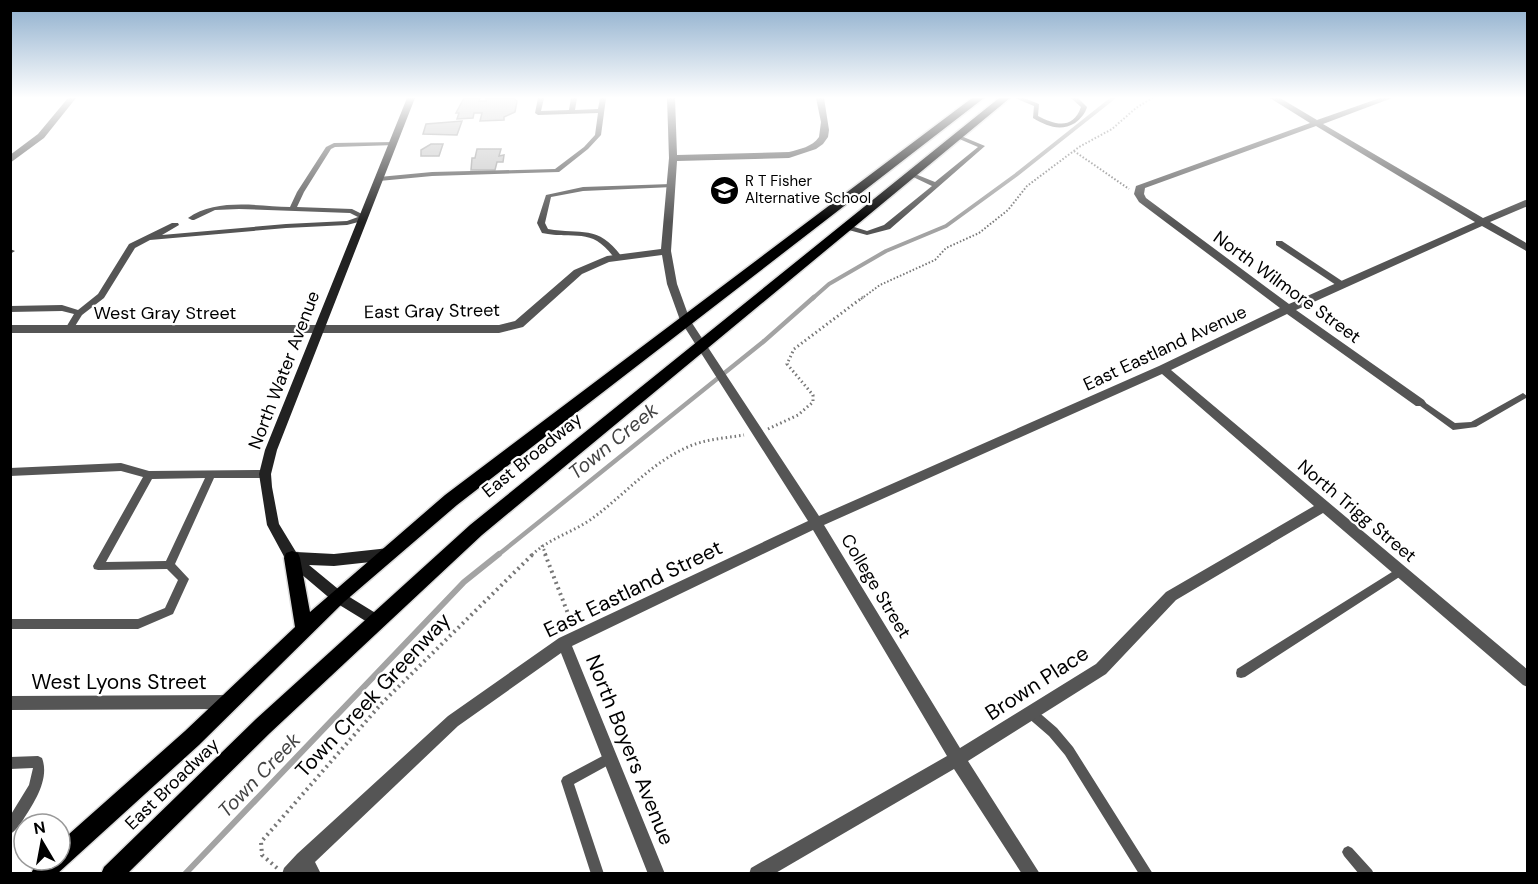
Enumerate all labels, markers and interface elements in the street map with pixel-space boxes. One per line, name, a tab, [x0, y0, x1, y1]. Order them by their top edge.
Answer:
place label: R T Fisher Alternative School	[745, 171, 871, 208]
school or university icon: R T Fisher Alternative School	[708, 174, 740, 206]
street label: North Wilmore Street	[1208, 225, 1366, 349]
street label: North Water Avenue	[243, 287, 325, 453]
street label: East Gray Street	[364, 298, 500, 324]
street label: East Eastland Avenue	[1080, 300, 1250, 396]
street label: West Gray Street	[94, 301, 236, 325]
water label: Town Creek	[563, 396, 664, 485]
street label: East Broadway	[477, 407, 587, 503]
street label: North Trigg Street	[1293, 454, 1421, 568]
street label: College Street	[835, 529, 917, 643]
street label: East Eastland Street	[539, 534, 727, 644]
street label: Town Creek Greenway	[289, 606, 457, 783]
street label: Brown Place	[980, 639, 1094, 727]
street label: North Boyers Avenue	[579, 651, 681, 849]
street label: West Lyons Street	[31, 668, 207, 696]
water label: Town Creek	[212, 727, 306, 823]
street label: East Broadway	[120, 733, 224, 835]
north arrow	[12, 812, 72, 872]
text: N	[32, 816, 47, 839]

